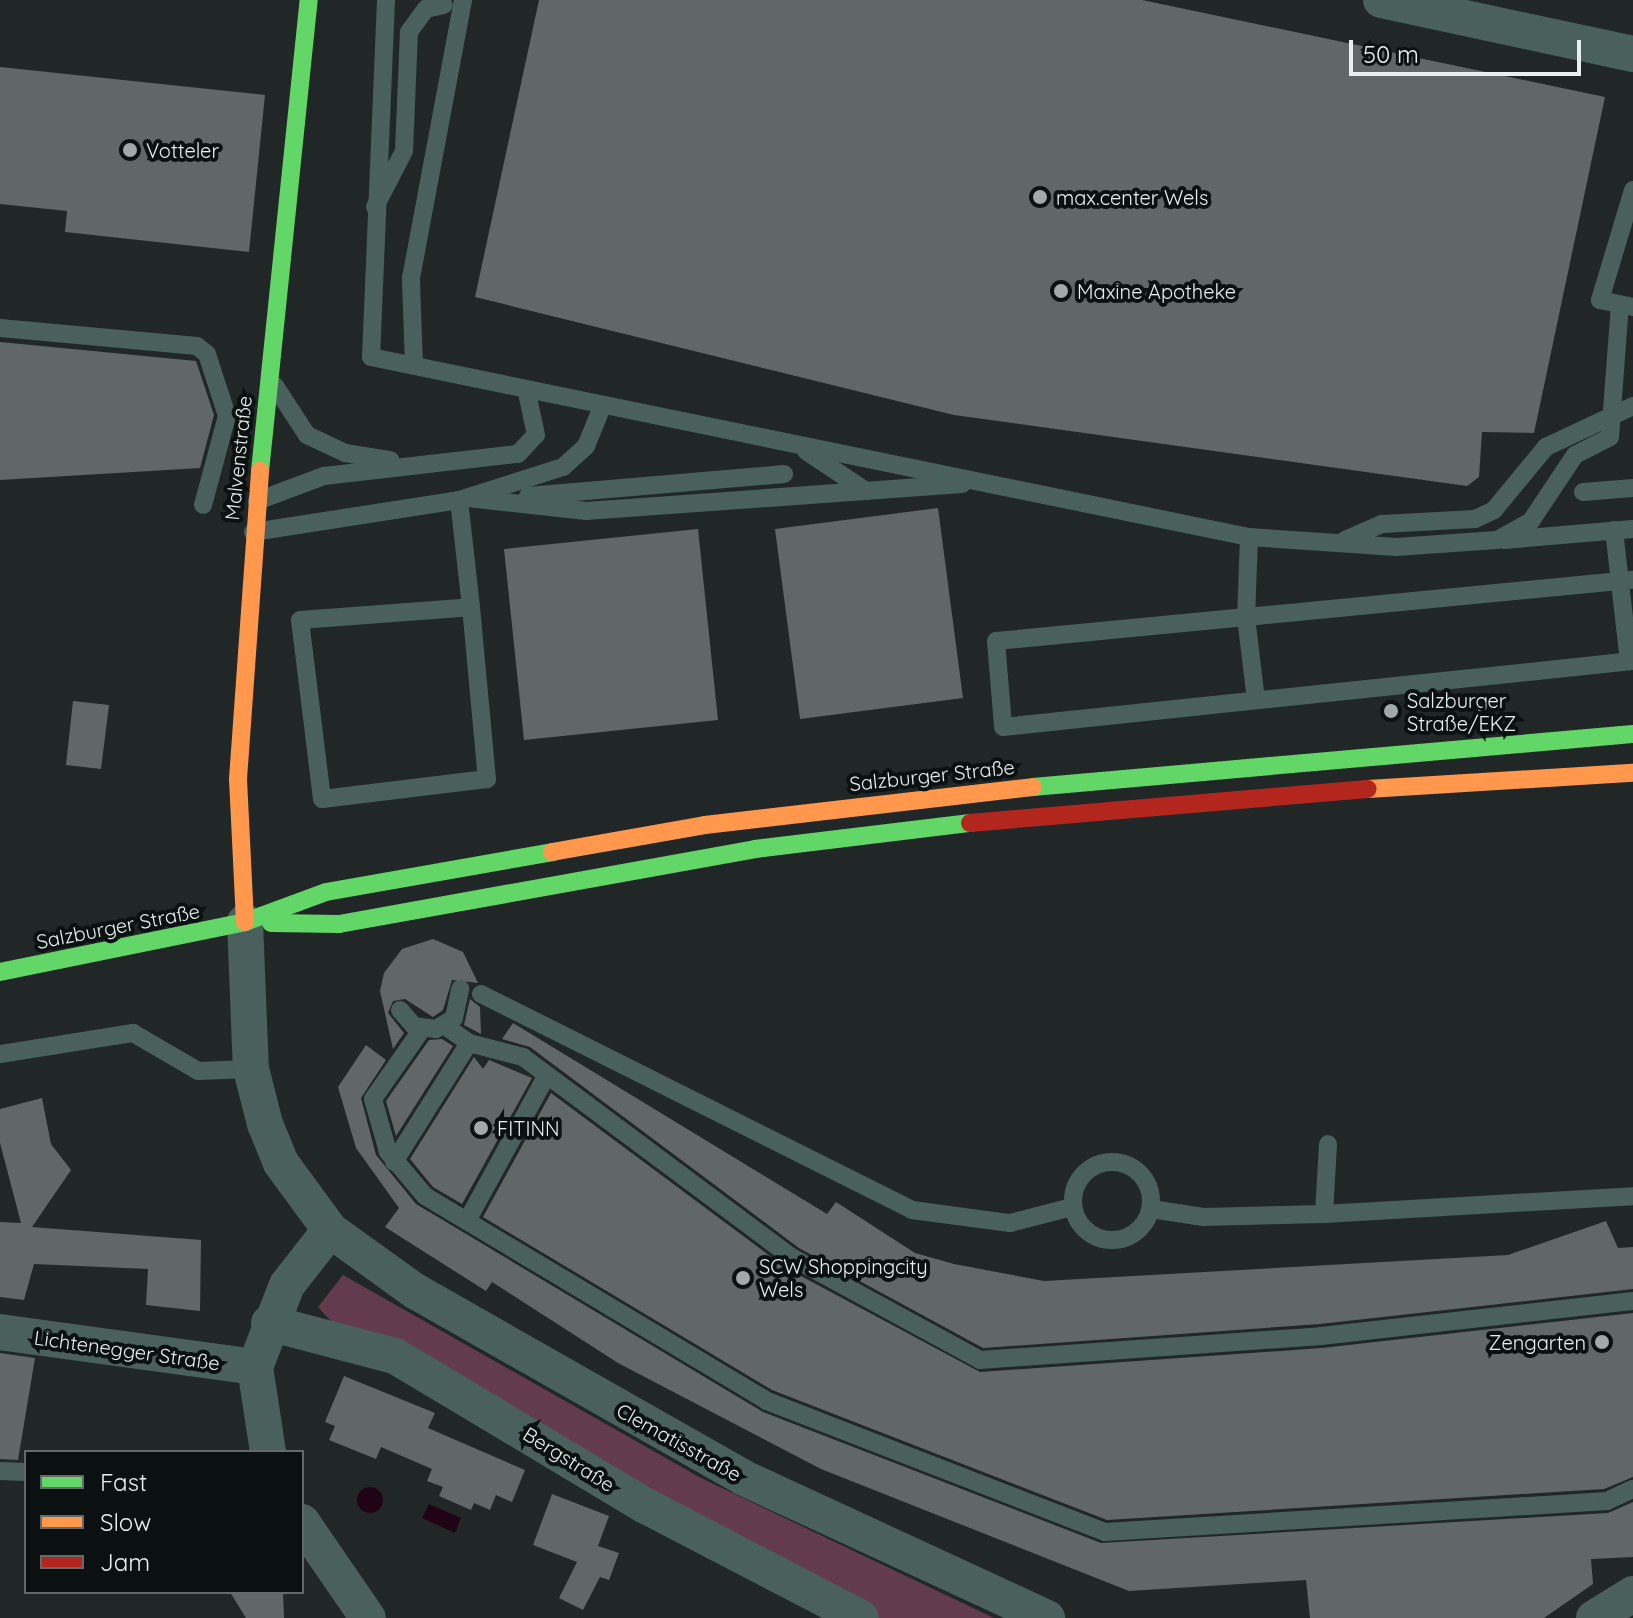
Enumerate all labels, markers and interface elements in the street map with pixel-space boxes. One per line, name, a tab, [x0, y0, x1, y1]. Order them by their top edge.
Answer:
scale bar	[1353, 24, 1585, 74]
text: 50 m	[1363, 39, 1419, 69]
place label: Votteler	[146, 138, 219, 162]
marker: Votteler	[121, 141, 139, 159]
place label: max.center Wels	[1056, 185, 1208, 209]
marker: max.center Wels	[1031, 188, 1049, 206]
place label: Maxine Apotheke	[1077, 279, 1236, 303]
marker: Maxine Apotheke	[1052, 282, 1070, 300]
street label: Malvenstraße	[220, 394, 256, 522]
place label: Salzburger Straße/EKZ	[1407, 688, 1516, 735]
marker: Salzburger Straße/EKZ	[1382, 702, 1400, 720]
street label: Salzburger Straße	[848, 754, 1016, 796]
street label: Salzburger Straße	[34, 898, 202, 954]
place label: FITINN	[497, 1116, 560, 1140]
marker: FITINN	[472, 1119, 490, 1137]
place label: SCW Shoppingcity Wels	[759, 1254, 928, 1301]
marker: SCW Shoppingcity Wels	[734, 1269, 752, 1287]
street label: Lichtenegger Straße	[33, 1325, 221, 1375]
place label: Zengarten	[1489, 1330, 1586, 1354]
marker: Zengarten	[1593, 1333, 1611, 1351]
street label: Clematisstraße	[613, 1398, 745, 1486]
street label: Bergstraße	[519, 1421, 619, 1497]
legend	[24, 1450, 304, 1594]
text: Fast	[100, 1467, 147, 1497]
text: Slow	[100, 1507, 151, 1537]
text: Jam	[100, 1547, 150, 1577]

